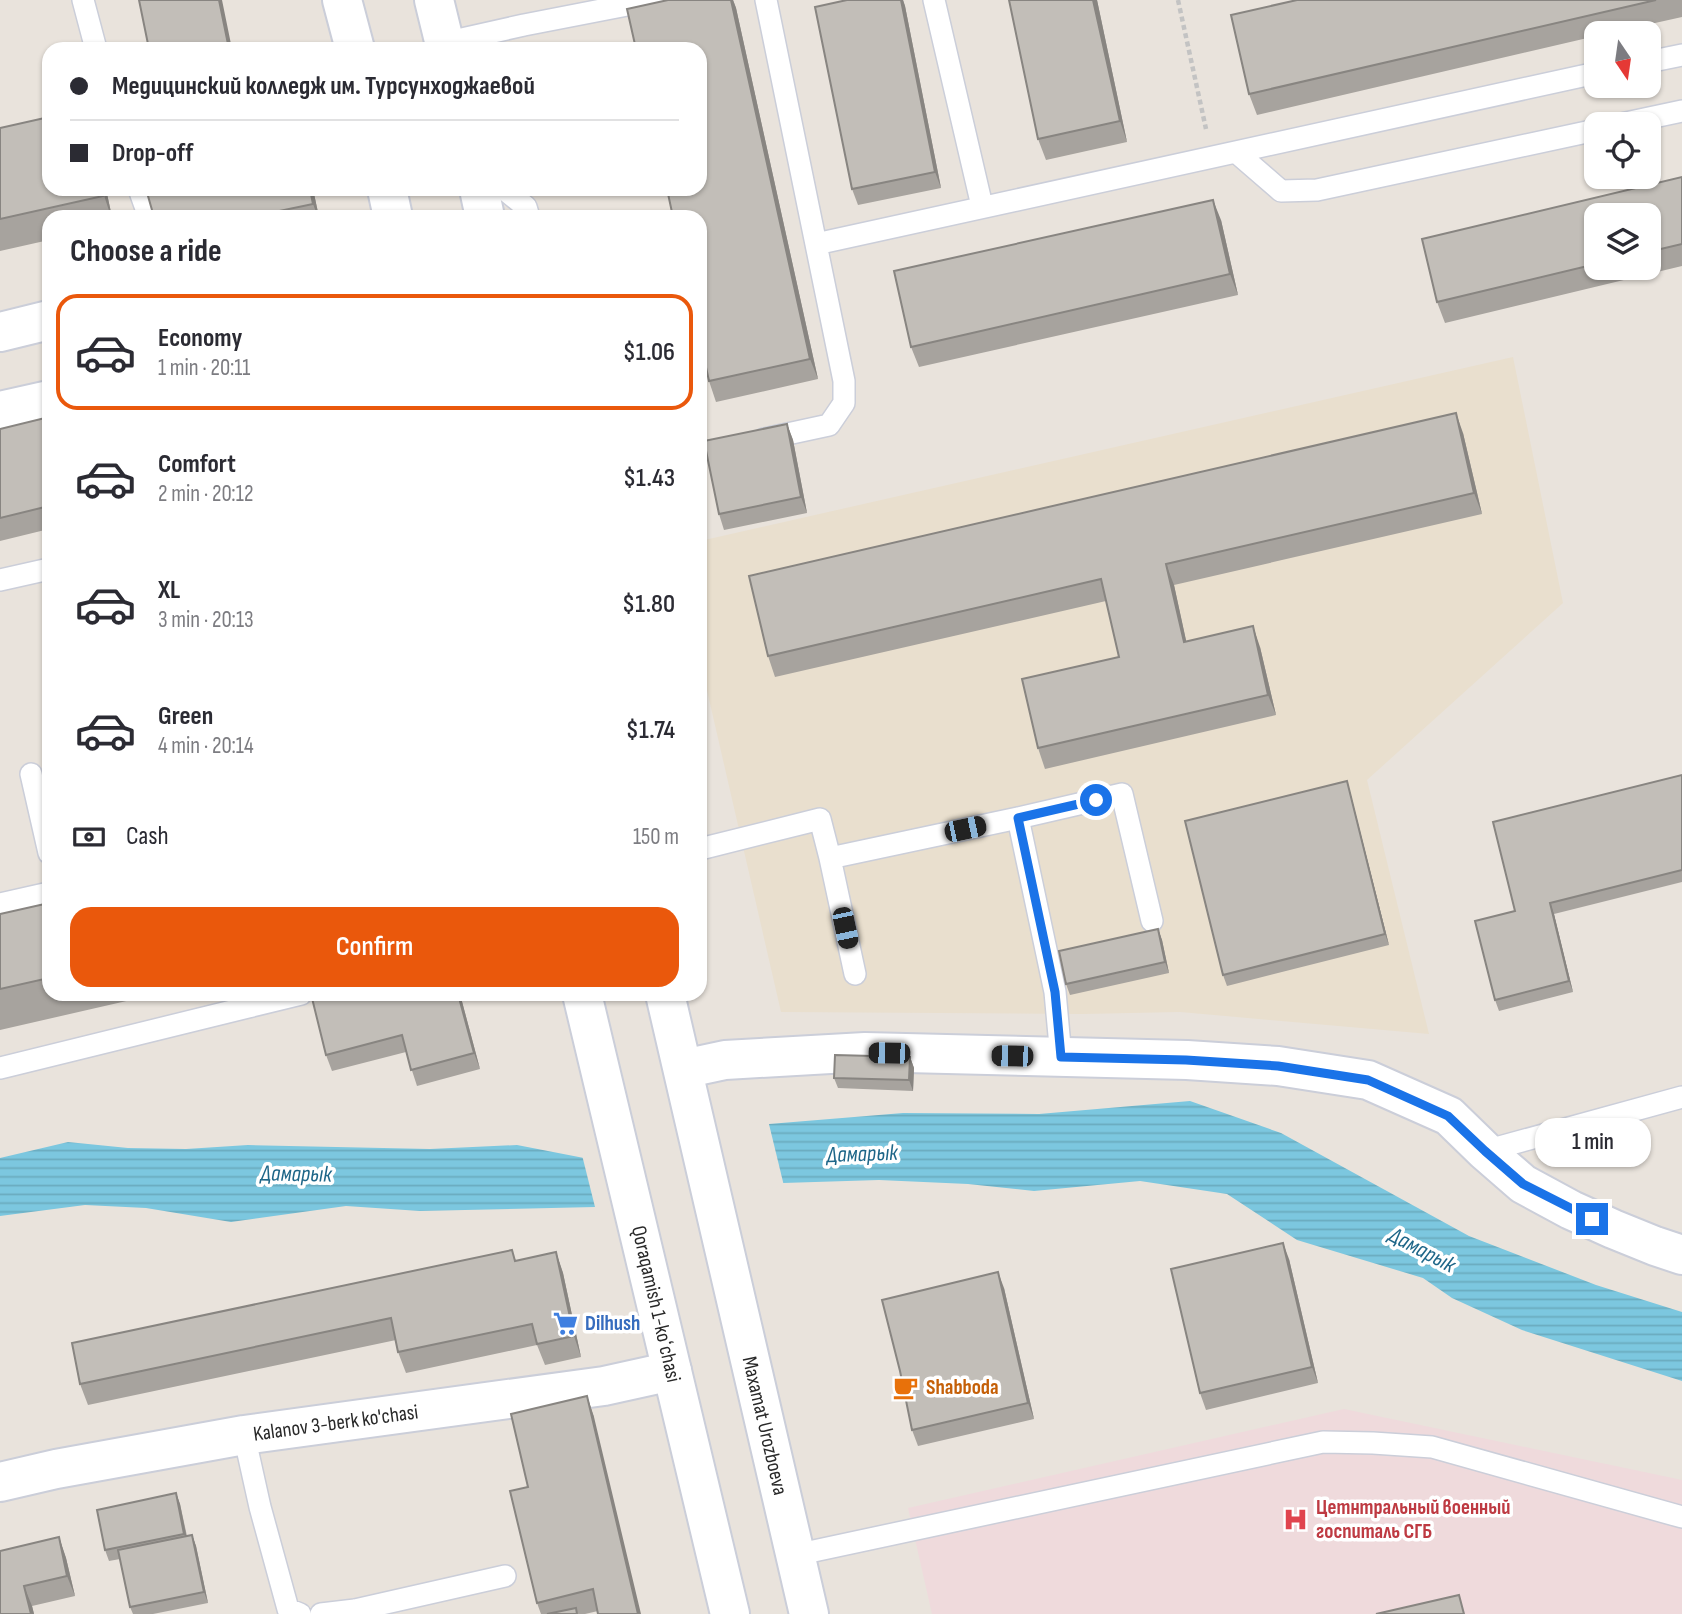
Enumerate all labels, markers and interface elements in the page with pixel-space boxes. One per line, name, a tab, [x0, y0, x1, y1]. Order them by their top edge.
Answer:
north arrow	[1584, 21, 1661, 98]
map controls	[1584, 21, 1661, 280]
text: Медицинский колледж им. Турсунходжаевой	[112, 71, 535, 102]
button: locate	[1584, 112, 1661, 189]
text: Drop-off	[112, 138, 193, 169]
button: layers	[1584, 203, 1661, 280]
text: Choose a ride	[70, 232, 222, 271]
icon: car	[74, 321, 137, 384]
text: Economy	[158, 323, 242, 354]
text: $1.06	[623, 337, 675, 368]
text: 1 min · 20:11	[158, 354, 250, 382]
icon: car	[74, 447, 137, 510]
text: Comfort	[158, 449, 236, 480]
text: $1.43	[623, 463, 675, 494]
text: 2 min · 20:12	[158, 480, 254, 508]
icon: car	[74, 573, 137, 636]
text: XL	[158, 575, 180, 606]
text: $1.80	[622, 589, 675, 620]
text: 3 min · 20:13	[158, 606, 254, 634]
icon: car	[74, 699, 137, 762]
text: Green	[158, 701, 213, 732]
text: $1.74	[626, 715, 675, 746]
text: 4 min · 20:14	[158, 732, 254, 760]
route start	[1080, 784, 1112, 816]
car	[943, 814, 988, 844]
icon: cash	[70, 818, 108, 856]
text: Cash	[126, 821, 169, 852]
text: 150 m	[633, 823, 679, 851]
car	[831, 905, 860, 951]
button: Confirm	[70, 907, 679, 987]
car	[868, 1042, 911, 1064]
car	[991, 1045, 1034, 1067]
callout: 1 min	[1534, 1118, 1650, 1166]
text: 1 min	[1572, 1128, 1614, 1156]
water label: Дамарык	[824, 1139, 900, 1169]
water label: Дамарык	[258, 1159, 333, 1189]
route end	[1576, 1203, 1608, 1235]
water label: Дамарык	[1382, 1220, 1461, 1280]
street label: Qoraqamish 1-koʻchasi	[626, 1223, 686, 1385]
supermarket icon: Dilhush	[551, 1309, 579, 1337]
place label: Dilhush	[585, 1311, 640, 1336]
street label: Maxamat Urozboeva	[737, 1354, 793, 1497]
cafe icon: Shabboda	[892, 1373, 920, 1401]
place label: Shabboda	[926, 1375, 999, 1400]
street label: Kalanov 3-berk ko'chasi	[252, 1399, 420, 1446]
place label: Цетнтральный военный госпиталь СГБ	[1316, 1495, 1510, 1544]
hospital icon: Цетнтральный военный госпиталь СГБ	[1282, 1505, 1310, 1533]

